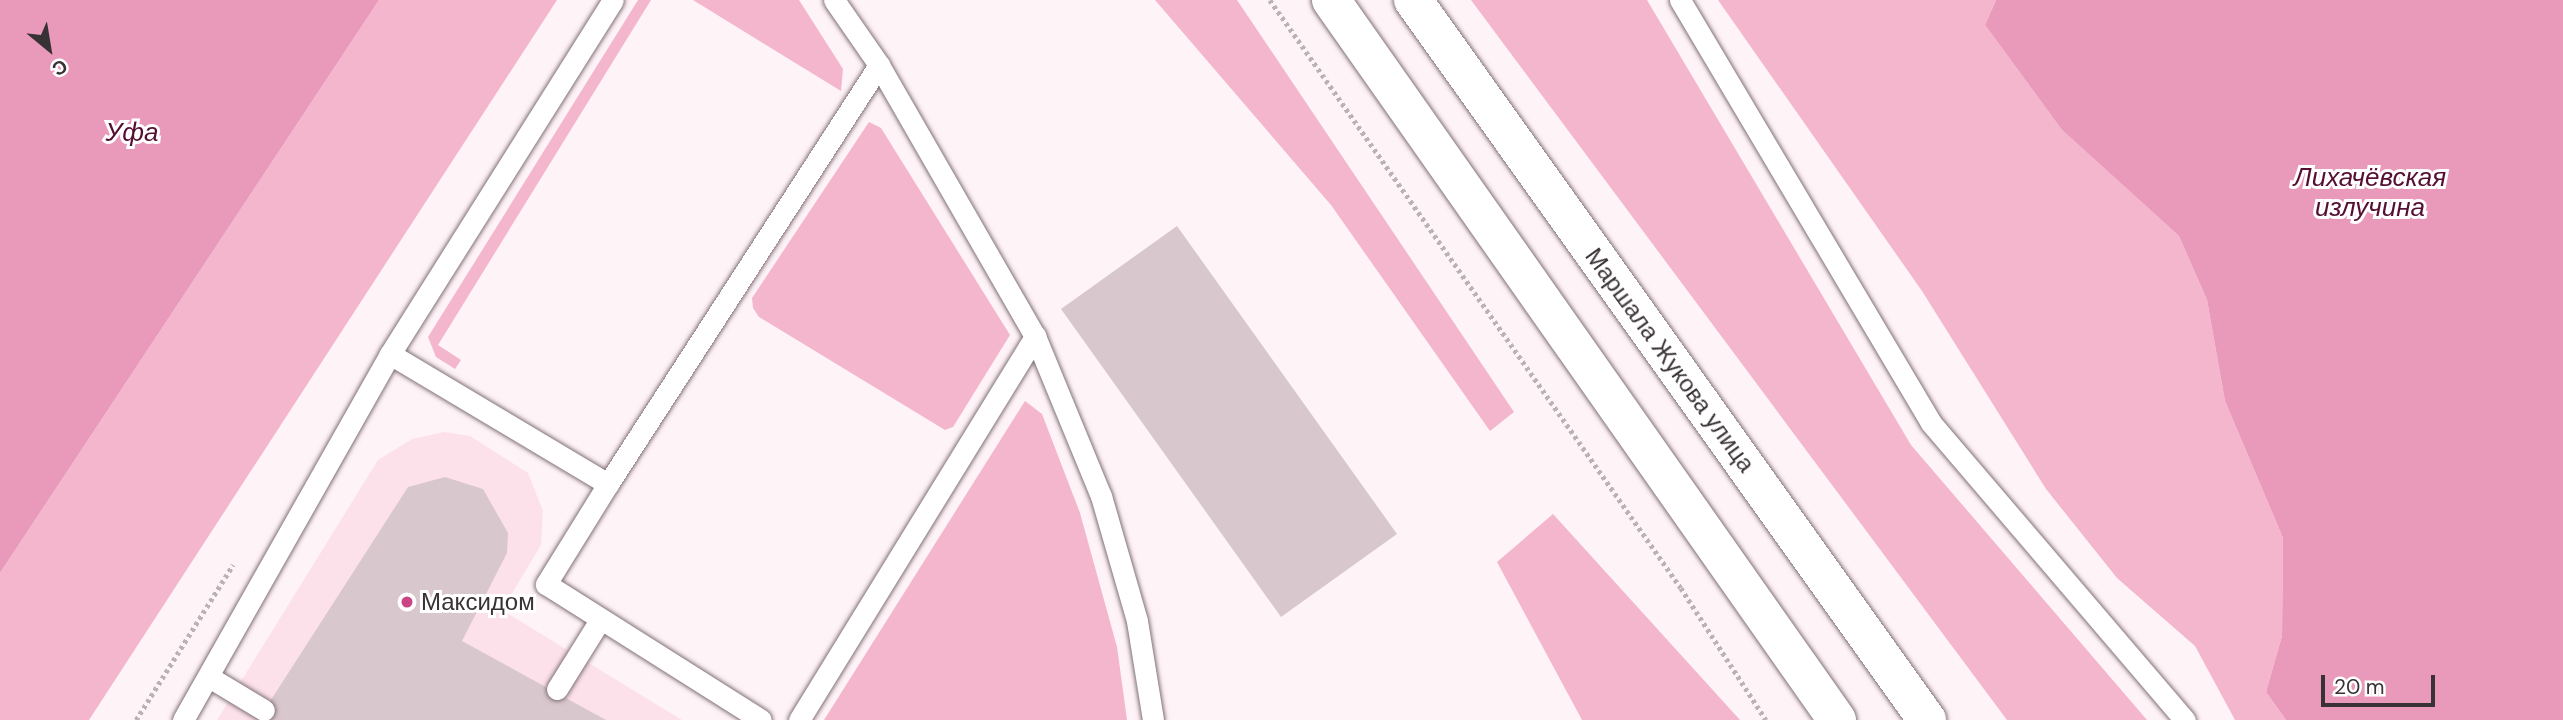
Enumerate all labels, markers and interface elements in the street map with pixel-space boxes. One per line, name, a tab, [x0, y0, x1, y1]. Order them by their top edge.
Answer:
north arrow	[14, 14, 84, 84]
text: С	[48, 53, 72, 82]
water label: Уфа	[106, 117, 158, 149]
water label: Лихачёвская излучина	[2294, 162, 2446, 224]
street label: Маршала Жукова улица	[1579, 243, 1761, 477]
place label: Максидом	[421, 588, 535, 616]
marker: Максидом	[399, 594, 415, 610]
scale bar	[2325, 660, 2439, 704]
text: 20 m	[2334, 673, 2385, 701]

